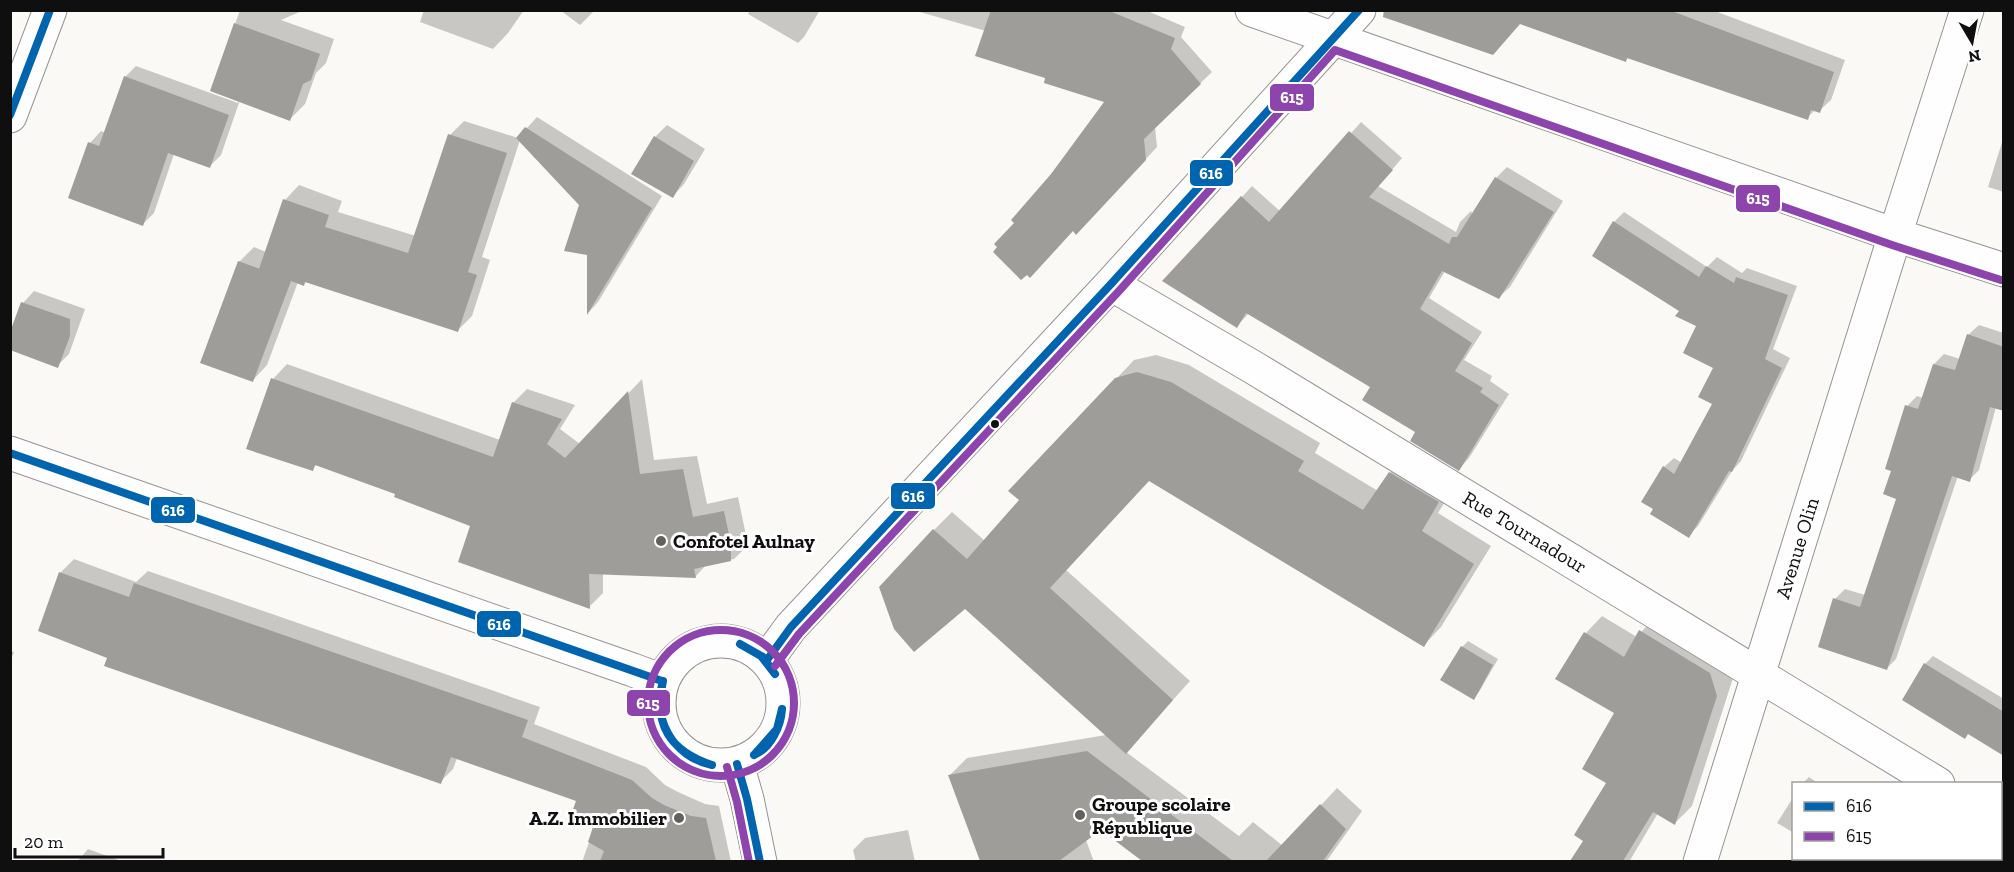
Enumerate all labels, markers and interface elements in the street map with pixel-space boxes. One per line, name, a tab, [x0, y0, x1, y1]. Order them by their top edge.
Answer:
north arrow	[1942, 12, 2002, 72]
text: N	[1967, 46, 1982, 67]
line badge: 615	[1269, 83, 1315, 112]
text: 615	[1280, 88, 1304, 107]
line badge: 616	[1189, 159, 1234, 187]
text: 616	[1199, 164, 1223, 183]
line badge: 615	[1735, 184, 1781, 213]
text: 615	[1746, 189, 1770, 208]
unlabelled marker	[989, 418, 1001, 430]
line badge: 616	[890, 482, 936, 510]
street label: Rue Tournadour	[1459, 486, 1591, 578]
text: 616	[901, 487, 925, 506]
street label: Avenue Olin	[1770, 494, 1824, 602]
line badge: 616	[150, 496, 196, 524]
text: 616	[161, 501, 185, 520]
place label: Confotel Aulnay	[673, 529, 815, 553]
marker: Confotel Aulnay	[654, 534, 668, 548]
line badge: 616	[476, 610, 522, 638]
text: 616	[487, 615, 511, 634]
line badge: 615	[626, 689, 671, 717]
text: 615	[636, 694, 660, 713]
legend	[1792, 782, 2002, 860]
place label: Groupe scolaire République	[1092, 792, 1231, 839]
text: 616	[1846, 795, 1872, 817]
place label: A.Z. Immobilier	[529, 806, 667, 830]
marker: Groupe scolaire République	[1073, 808, 1087, 822]
marker: A.Z. Immobilier	[672, 811, 686, 825]
scale bar	[15, 821, 164, 859]
text: 615	[1846, 825, 1872, 847]
text: 20 m	[24, 831, 64, 853]

